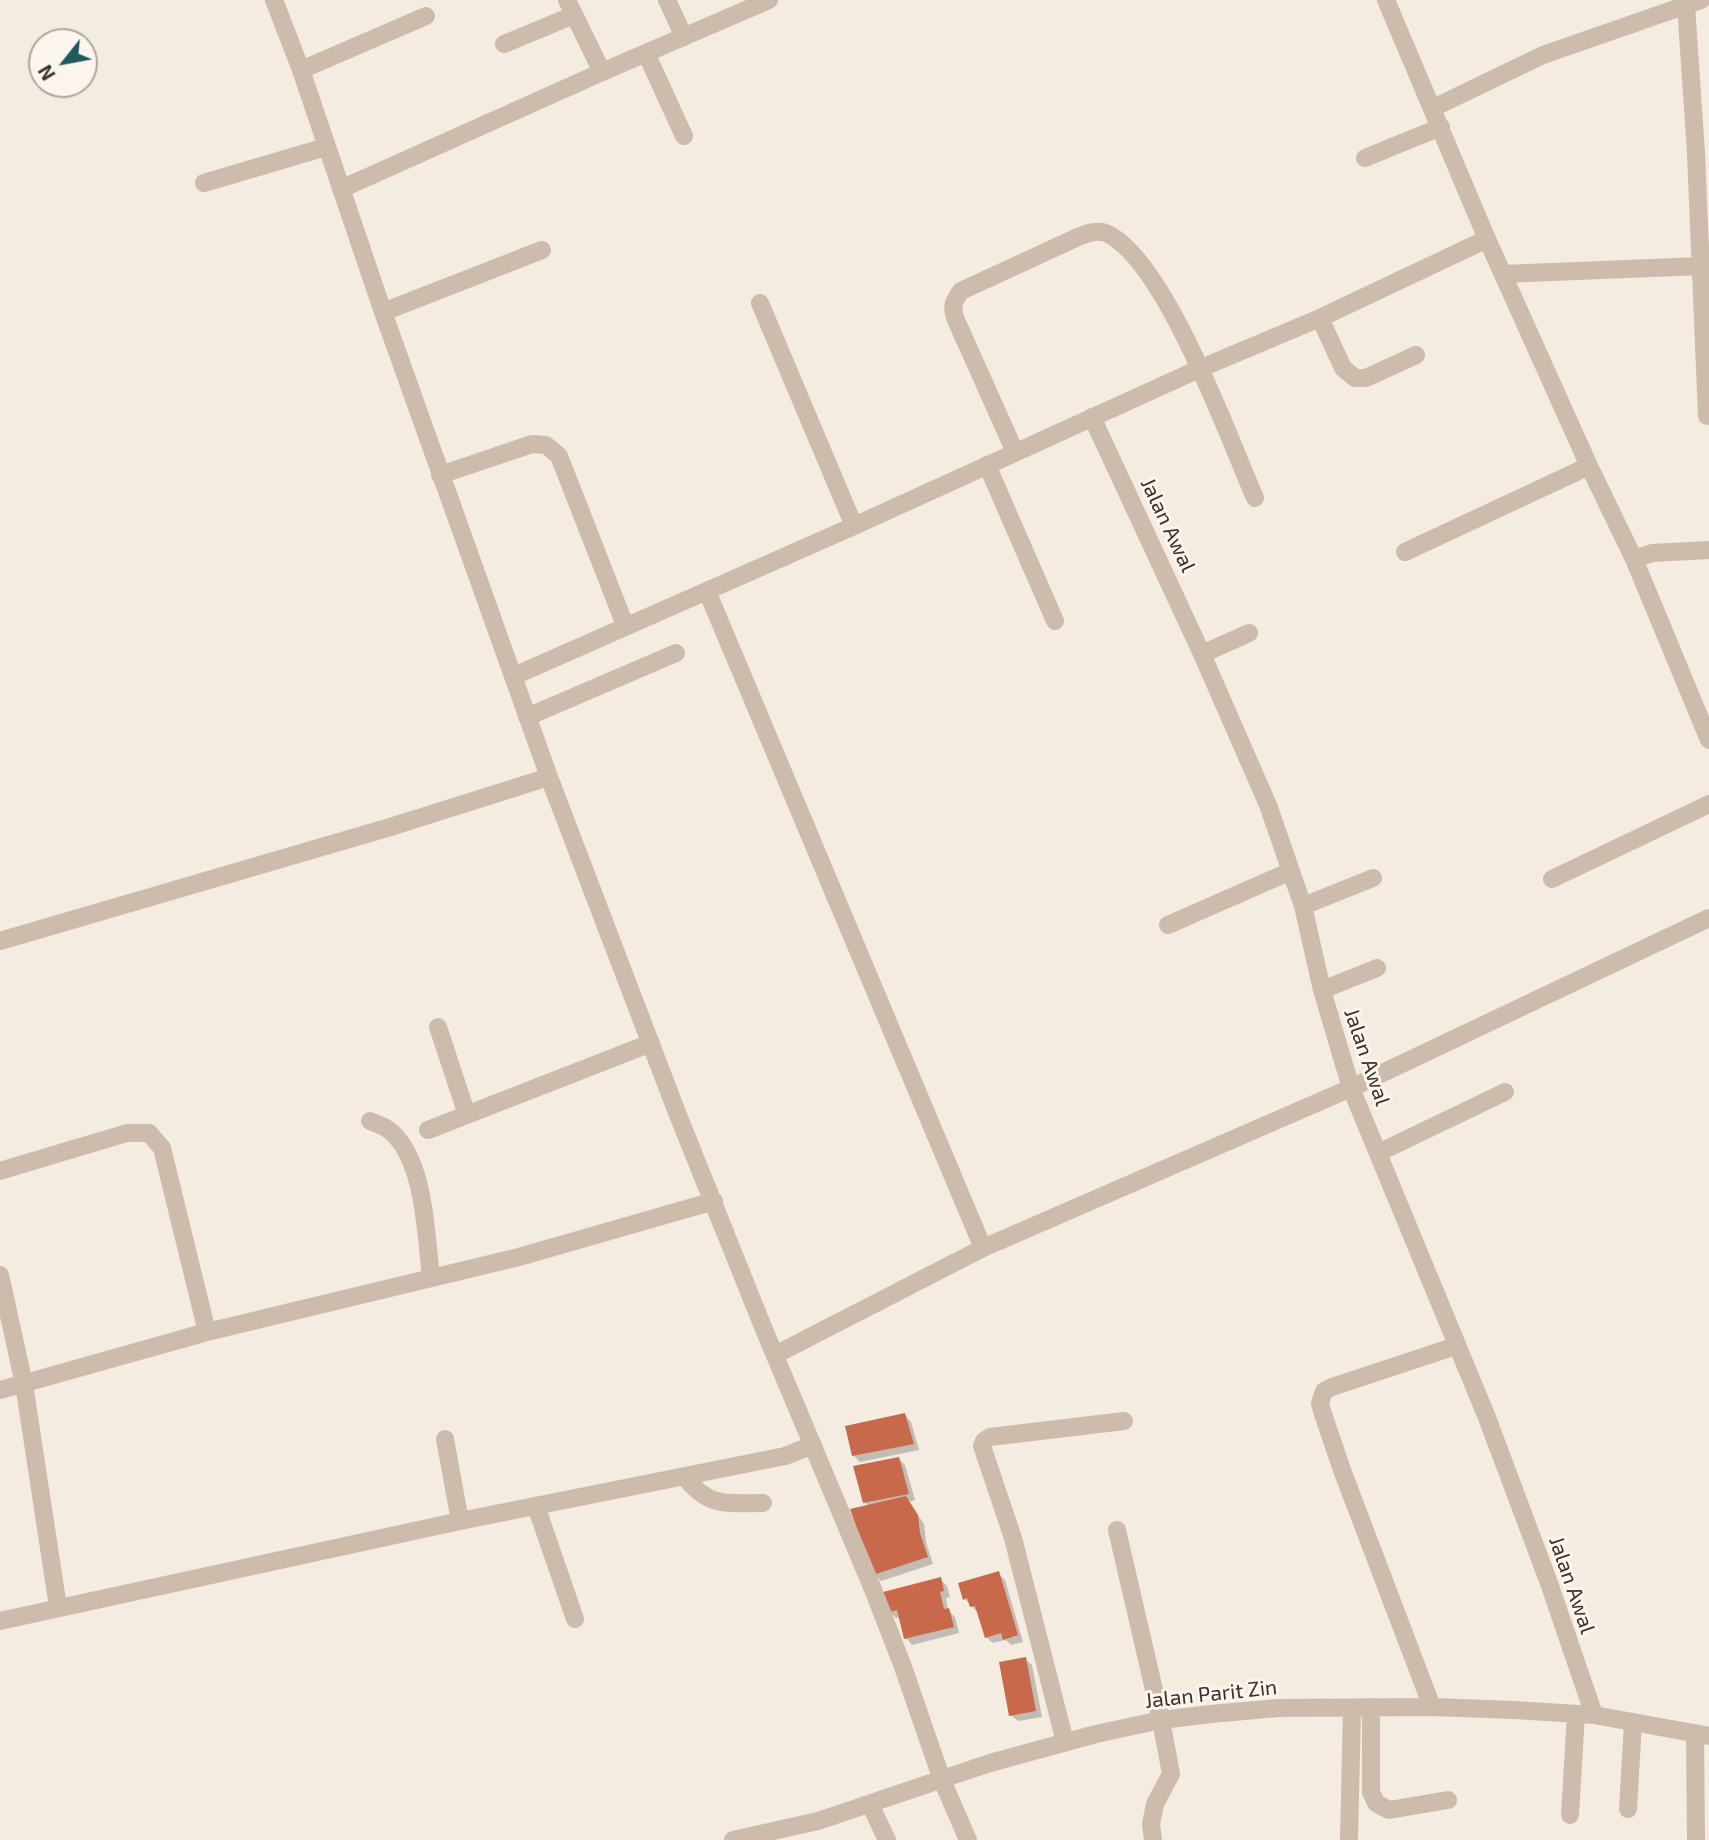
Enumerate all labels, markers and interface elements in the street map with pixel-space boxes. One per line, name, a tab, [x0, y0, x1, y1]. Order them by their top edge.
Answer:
north arrow	[28, 28, 98, 98]
text: N	[33, 61, 60, 85]
street label: Jalan Awal	[1135, 474, 1201, 576]
street label: Jalan Awal	[1339, 1005, 1395, 1109]
street label: Jalan Awal	[1544, 1533, 1600, 1637]
street label: Jalan Parit Zin	[1144, 1675, 1278, 1713]

